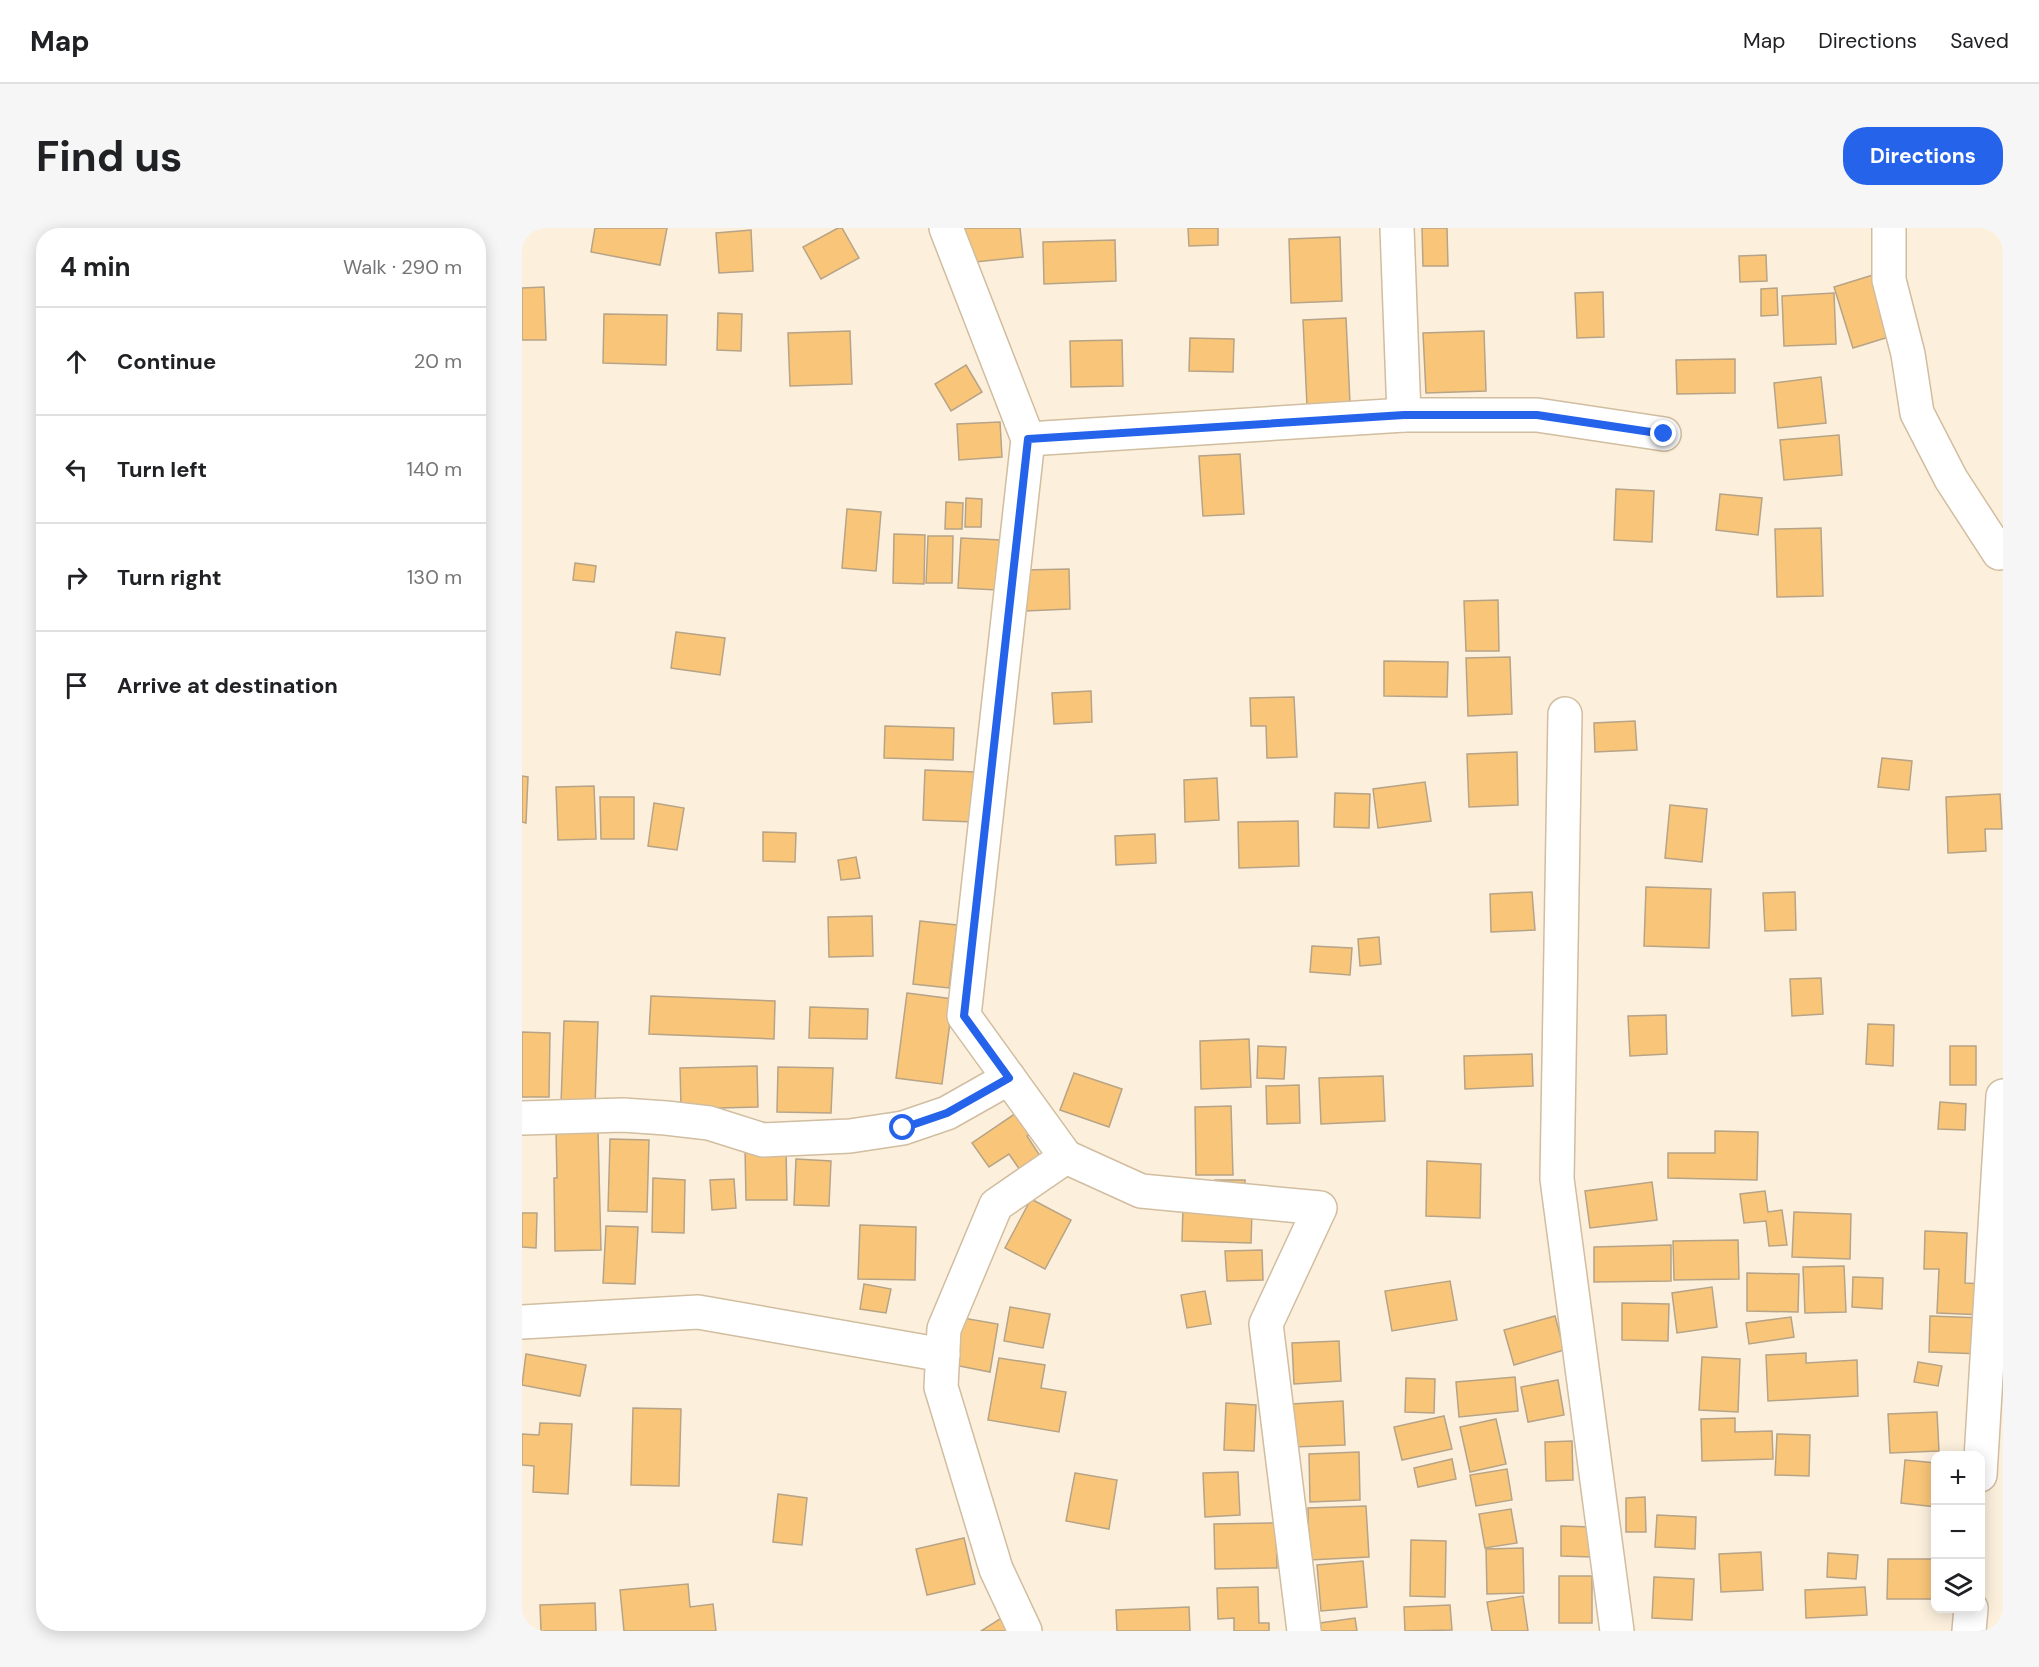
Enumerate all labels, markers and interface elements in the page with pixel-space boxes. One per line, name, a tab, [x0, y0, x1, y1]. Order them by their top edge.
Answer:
text: Map	[30, 23, 90, 60]
text: Map	[1743, 27, 1785, 55]
text: Directions	[1818, 27, 1917, 55]
text: Saved	[1950, 27, 2009, 55]
button: Directions	[1843, 127, 2003, 185]
text: Find us	[36, 129, 182, 184]
text: 4 min	[60, 250, 131, 284]
text: Walk · 290 m	[343, 254, 462, 280]
icon: ahead	[60, 345, 93, 378]
text: Continue	[117, 347, 216, 376]
text: 20 m	[414, 348, 462, 374]
route end	[1650, 420, 1676, 446]
icon: left	[60, 453, 93, 486]
text: Turn left	[117, 455, 207, 484]
text: 140 m	[407, 456, 462, 482]
icon: right	[60, 561, 93, 594]
text: Turn right	[117, 563, 222, 592]
text: 130 m	[407, 564, 462, 590]
icon: arrive	[60, 669, 93, 702]
text: Arrive at destination	[117, 671, 338, 700]
route start	[889, 1114, 915, 1140]
map controls	[1931, 1451, 1985, 1613]
button: +	[1931, 1451, 1985, 1505]
button: −	[1931, 1505, 1985, 1559]
button: layers	[1931, 1559, 1985, 1613]

